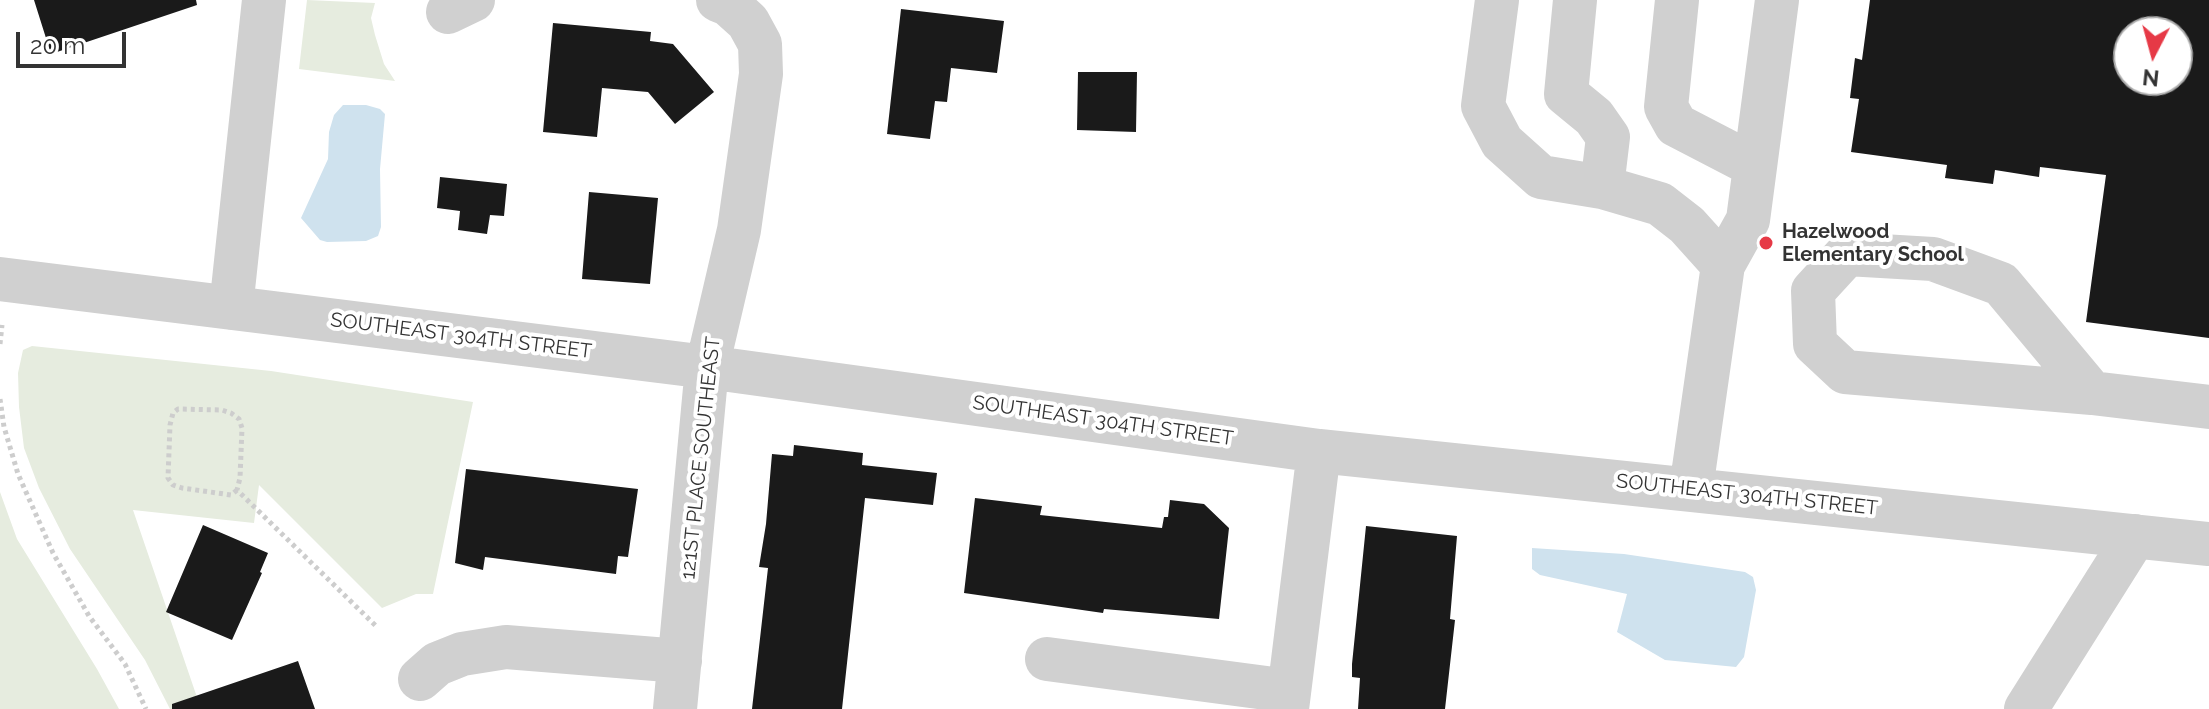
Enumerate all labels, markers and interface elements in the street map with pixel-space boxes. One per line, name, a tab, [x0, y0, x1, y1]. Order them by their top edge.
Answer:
scale bar	[20, 16, 130, 66]
north arrow	[2113, 16, 2193, 96]
text: 20 m	[30, 31, 85, 60]
text: N	[2141, 64, 2160, 92]
place label: Hazelwood Elementary School	[1782, 220, 1964, 267]
marker: Hazelwood Elementary School	[1757, 234, 1775, 252]
street label: SOUTHEAST 304TH STREET	[329, 308, 593, 364]
street label: 121ST PLACE SOUTHEAST	[676, 335, 726, 581]
street label: SOUTHEAST 304TH STREET	[971, 391, 1235, 451]
street label: SOUTHEAST 304TH STREET	[1615, 469, 1879, 521]

